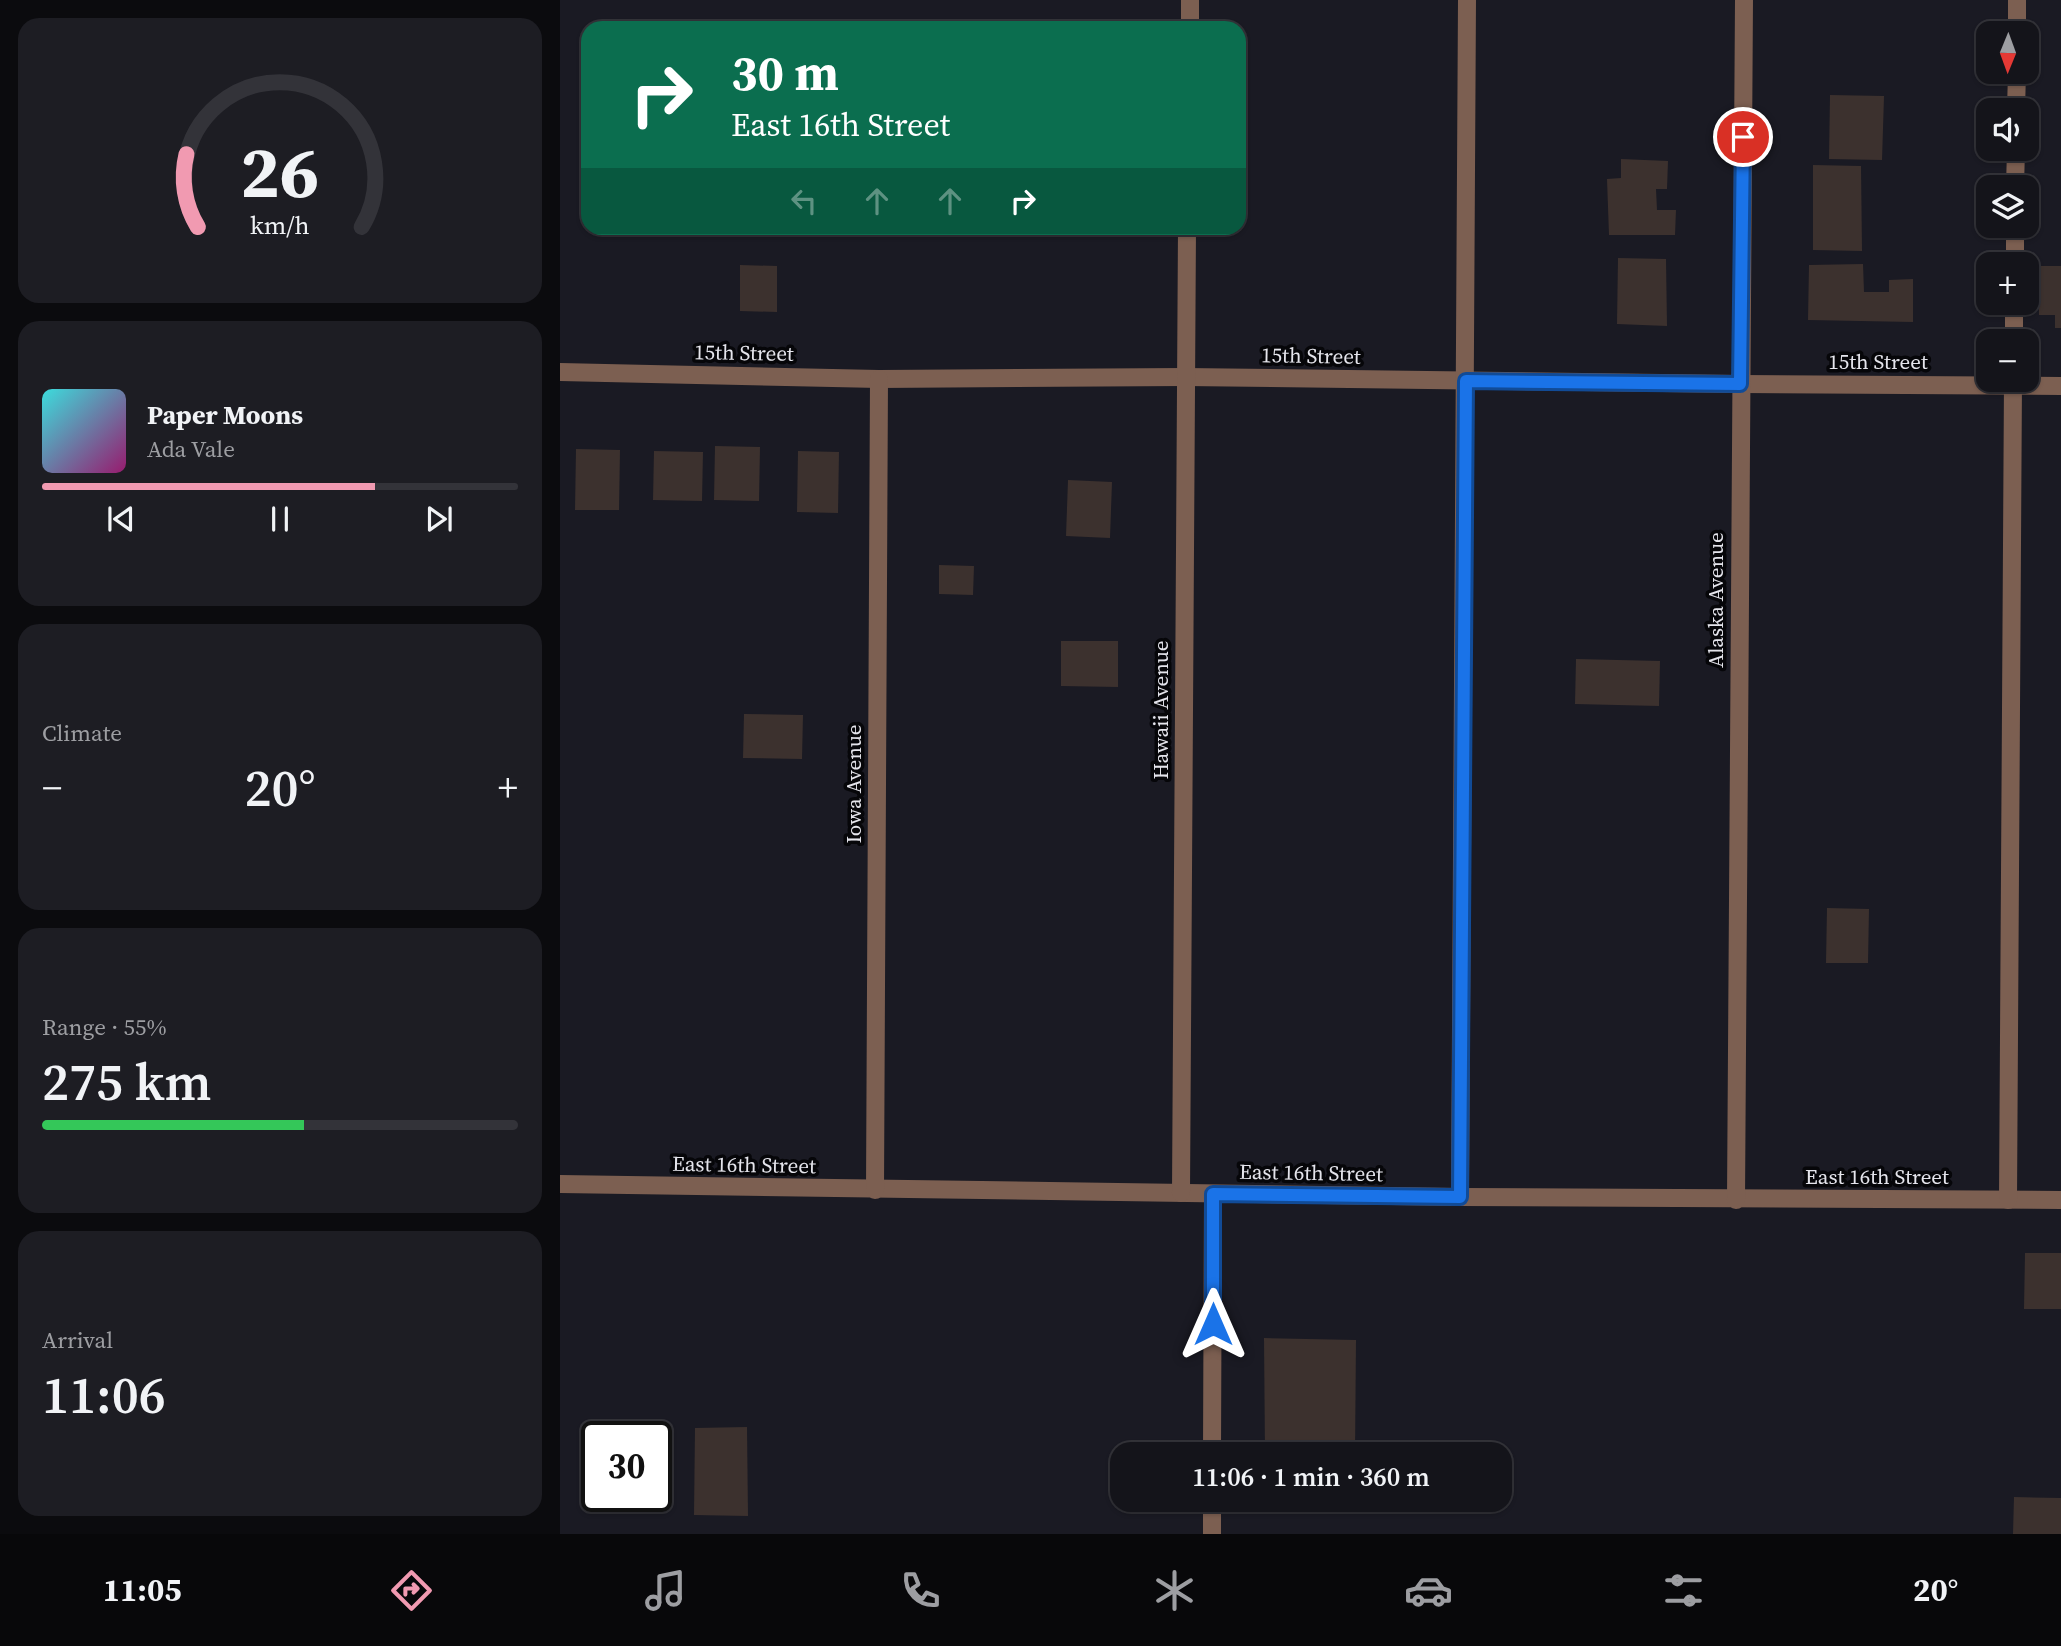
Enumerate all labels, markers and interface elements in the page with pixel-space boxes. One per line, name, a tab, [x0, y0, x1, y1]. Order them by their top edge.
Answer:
north arrow	[1976, 21, 2039, 84]
map controls	[1976, 21, 2039, 392]
text: 30 m	[731, 39, 839, 106]
icon: right	[616, 49, 707, 140]
button: sound	[1976, 98, 2039, 161]
text: East 16th Street	[731, 103, 950, 147]
pin	[1713, 107, 1773, 167]
icon: arrive	[1724, 118, 1762, 156]
text: 26	[241, 122, 319, 221]
button: layers	[1976, 175, 2039, 238]
icon: left	[785, 182, 823, 220]
icon: ahead	[858, 182, 896, 220]
icon: ahead	[931, 182, 969, 220]
icon: right	[1004, 182, 1042, 220]
text: km/h	[250, 207, 310, 241]
button: +	[1976, 252, 2039, 315]
button: −	[1976, 329, 2039, 392]
street label: 15th Street	[694, 337, 794, 368]
street label: 15th Street	[1261, 340, 1361, 371]
street label: 15th Street	[1828, 347, 1928, 376]
text: Paper Moons	[147, 397, 303, 433]
text: Ada Vale	[147, 433, 235, 465]
icon: previous	[102, 500, 140, 538]
icon: pause	[261, 500, 299, 538]
icon: next	[420, 500, 458, 538]
street label: Alaska Avenue	[1701, 532, 1730, 668]
street label: Hawaii Avenue	[1146, 640, 1175, 780]
text: Climate	[42, 717, 122, 749]
street label: Iowa Avenue	[839, 724, 868, 844]
text: 20°	[244, 752, 316, 823]
text: −	[42, 762, 62, 814]
text: +	[498, 762, 518, 814]
text: Range · 55%	[42, 1011, 167, 1043]
text: 275 km	[42, 1046, 211, 1117]
street label: East 16th Street	[672, 1149, 816, 1180]
street label: East 16th Street	[1239, 1157, 1383, 1188]
street label: East 16th Street	[1805, 1162, 1949, 1191]
position arrow	[1176, 1287, 1250, 1361]
text: Arrival	[42, 1324, 113, 1356]
text: 11:06	[42, 1359, 166, 1430]
speed limit sign: 30	[581, 1421, 672, 1512]
text: 11:06 · 1 min · 360 m	[1192, 1459, 1430, 1495]
icon: directions	[387, 1566, 436, 1615]
icon: music	[641, 1566, 690, 1615]
icon: phone	[896, 1566, 945, 1615]
icon: climate	[1150, 1566, 1199, 1615]
icon: car	[1404, 1566, 1453, 1615]
icon: filters	[1659, 1566, 1708, 1615]
text: 11:05	[103, 1568, 182, 1612]
text: 20°	[1913, 1568, 1958, 1612]

